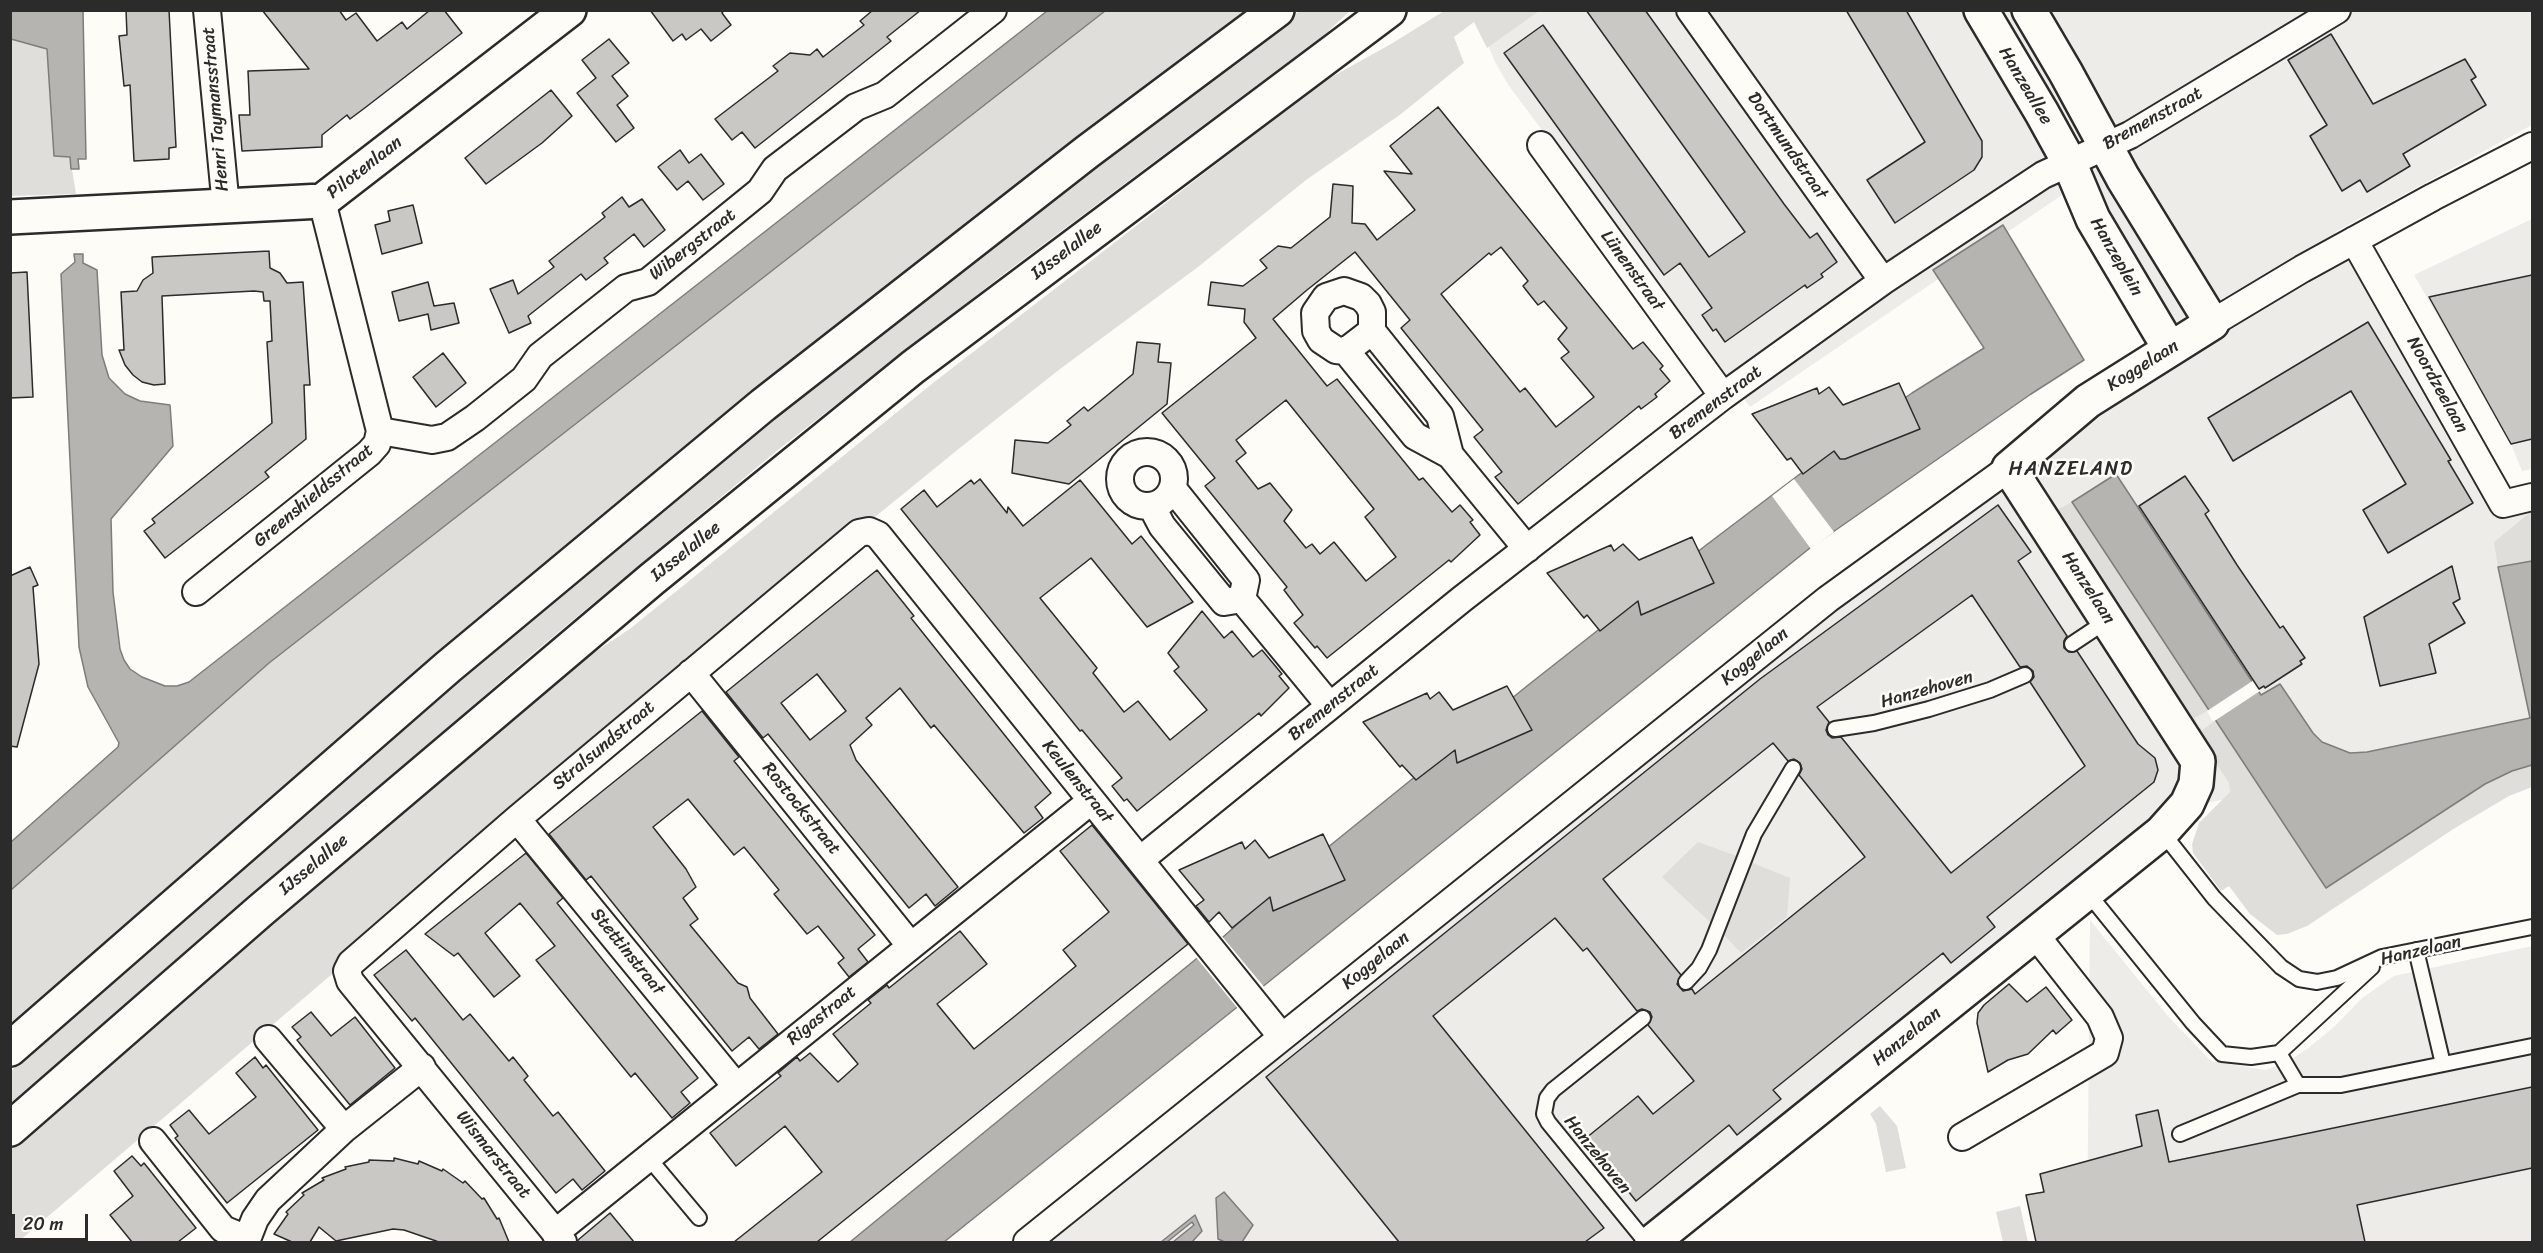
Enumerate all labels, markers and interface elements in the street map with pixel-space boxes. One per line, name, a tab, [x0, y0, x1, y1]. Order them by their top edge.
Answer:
street label: Henri Taymansstraat	[198, 26, 234, 192]
street label: Hanzeallee	[1993, 43, 2057, 129]
street label: Bremenstraat	[2100, 83, 2206, 155]
street label: Dortmundstraat	[1742, 88, 1832, 204]
street label: Pilotenlaan	[323, 132, 407, 204]
street label: Wibergstraat	[645, 205, 741, 285]
street label: Hanzeplein	[2085, 214, 2147, 300]
street label: IJsselallee	[1027, 217, 1107, 285]
street label: Lünenstraat	[1595, 226, 1669, 316]
street label: Noordzeelaan	[2402, 333, 2472, 437]
street label: Koggelaan	[2103, 336, 2183, 396]
street label: Bremenstraat	[1665, 361, 1767, 445]
street label: Greenshieldsstraat	[250, 440, 378, 552]
district label: HANZELAND	[2008, 458, 2134, 482]
street label: IJsselallee	[647, 517, 725, 587]
street label: Hanzelaan	[2057, 548, 2119, 628]
street label: Koggelaan	[1717, 623, 1793, 691]
street label: Bremenstraat	[1284, 660, 1384, 746]
street label: Hanzehoven	[1878, 667, 1976, 713]
street label: Stralsundstraat	[548, 697, 660, 795]
street label: Keulenstraat	[1037, 736, 1117, 828]
street label: Rostockstraat	[757, 758, 845, 860]
street label: IJsselallee	[275, 830, 353, 900]
street label: Stettinstraat	[585, 904, 669, 1000]
street label: Koggelaan	[1338, 927, 1414, 995]
street label: Hanzelaan	[2379, 931, 2463, 971]
street label: Rigastraat	[783, 982, 861, 1050]
street label: Hanzelaan	[1868, 1003, 1946, 1071]
street label: Wismarstraat	[451, 1107, 535, 1203]
street label: Hanzehoven	[1559, 1111, 1635, 1199]
scale bar	[15, 1202, 92, 1240]
text: 20 m	[23, 1208, 63, 1240]

